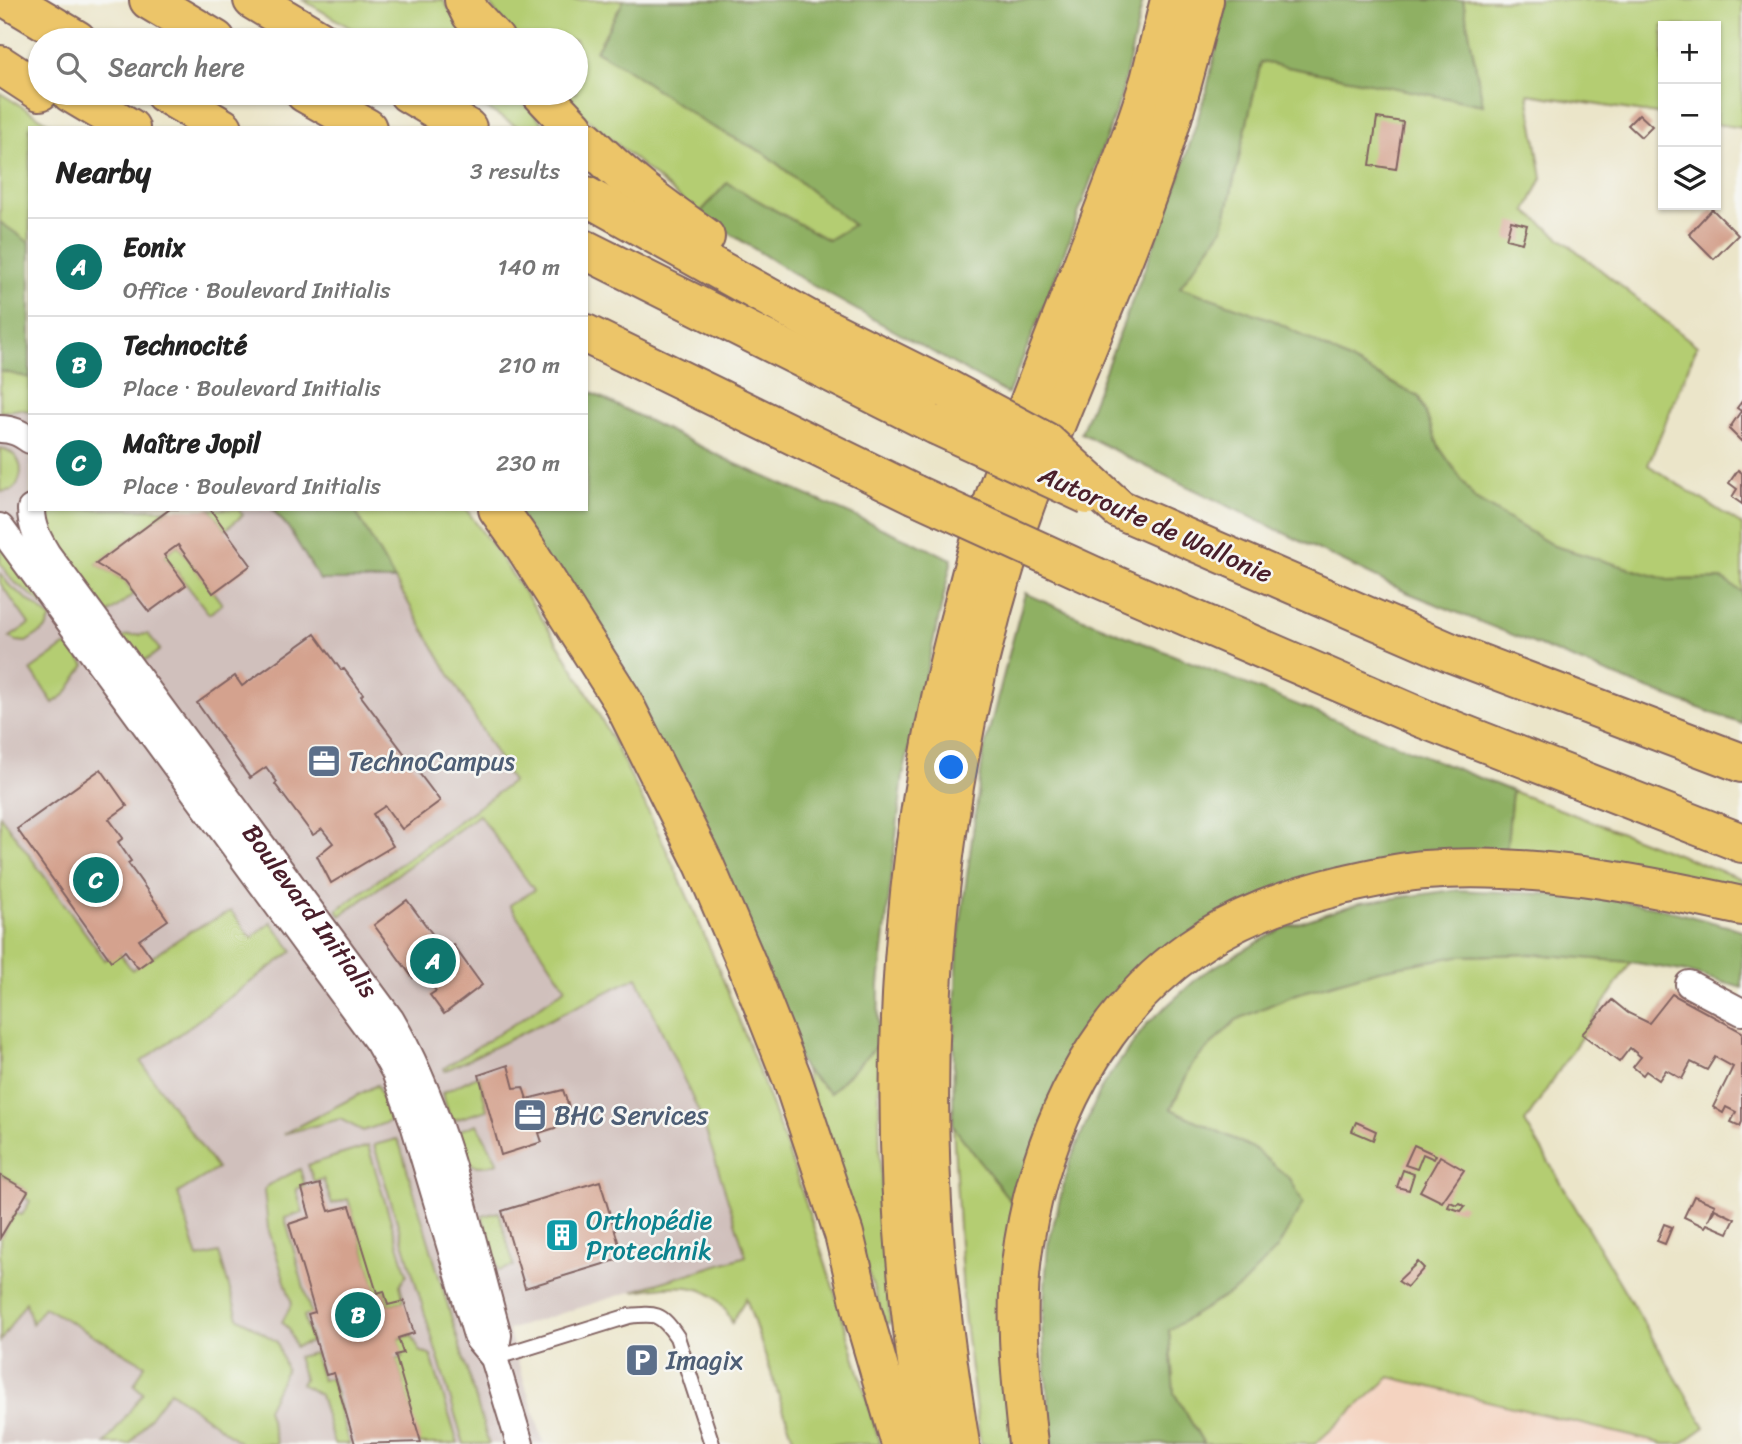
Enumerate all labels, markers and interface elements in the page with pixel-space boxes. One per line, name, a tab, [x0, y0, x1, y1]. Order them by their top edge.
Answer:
map controls	[1658, 21, 1721, 210]
button: +	[1658, 21, 1721, 84]
search box	[28, 28, 588, 105]
text: Search here	[108, 44, 245, 90]
icon: search	[52, 48, 90, 86]
button: −	[1658, 84, 1721, 147]
text: Nearby	[56, 145, 151, 199]
button: layers	[1658, 147, 1721, 210]
text: 3 results	[470, 151, 560, 192]
text: Eonix	[123, 224, 185, 270]
text: A	[71, 247, 87, 288]
text: 140 m	[498, 247, 560, 288]
text: Office · Boulevard Initialis	[123, 270, 391, 311]
text: Technocité	[123, 322, 247, 368]
text: B	[72, 345, 86, 386]
text: 210 m	[499, 345, 560, 386]
text: Place · Boulevard Initialis	[123, 368, 381, 409]
text: Maître Jopil	[123, 420, 261, 466]
text: C	[72, 443, 86, 484]
text: 230 m	[496, 443, 560, 484]
street label: Autoroute de Wallonie	[1030, 451, 1281, 596]
text: Place · Boulevard Initialis	[123, 466, 381, 507]
place label: TechnoCampus	[348, 738, 515, 784]
office icon: TechnoCampus	[305, 742, 343, 780]
your location	[934, 750, 968, 784]
street label: Boulevard Initialis	[230, 813, 391, 1008]
pin: C	[73, 854, 119, 906]
pin: A	[410, 935, 456, 987]
place label: BHC Services	[554, 1092, 709, 1138]
office icon: BHC Services	[511, 1096, 549, 1134]
place label: Orthopédie Protechnik	[586, 1197, 713, 1273]
building icon: Orthopédie Protechnik	[543, 1216, 581, 1254]
pin: B	[335, 1289, 381, 1341]
place label: Imagix	[665, 1337, 744, 1383]
parking icon: Imagix	[623, 1341, 661, 1379]

